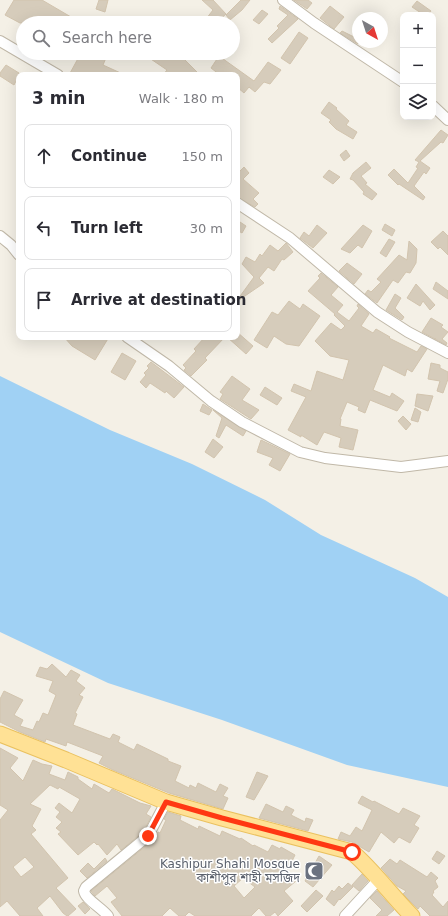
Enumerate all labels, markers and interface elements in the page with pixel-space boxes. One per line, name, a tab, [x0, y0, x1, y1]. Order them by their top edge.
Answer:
north arrow	[352, 12, 388, 48]
map controls	[400, 12, 436, 120]
button: +	[400, 12, 436, 48]
search box	[16, 16, 240, 60]
icon: search	[30, 27, 52, 49]
text: Search here	[62, 29, 152, 47]
button: −	[400, 48, 436, 84]
button: layers	[400, 84, 436, 120]
text: 3 min	[32, 88, 85, 108]
text: Walk · 180 m	[139, 91, 224, 106]
icon: ahead	[33, 145, 55, 167]
text: Continue	[71, 147, 147, 165]
text: 150 m	[181, 149, 223, 164]
icon: left	[33, 217, 55, 239]
text: Turn left	[71, 219, 143, 237]
text: 30 m	[190, 221, 223, 236]
icon: arrive	[33, 289, 55, 311]
text: Arrive at destination	[71, 291, 246, 309]
route end	[139, 827, 157, 845]
route start	[343, 843, 361, 861]
place label: Kashipur Shahi Mosque কাশীপুর শাহী মসজিদ	[160, 857, 300, 886]
mosque icon: Kashipur Shahi Mosque কাশীপুর শাহী মসজিদ	[303, 860, 325, 882]

